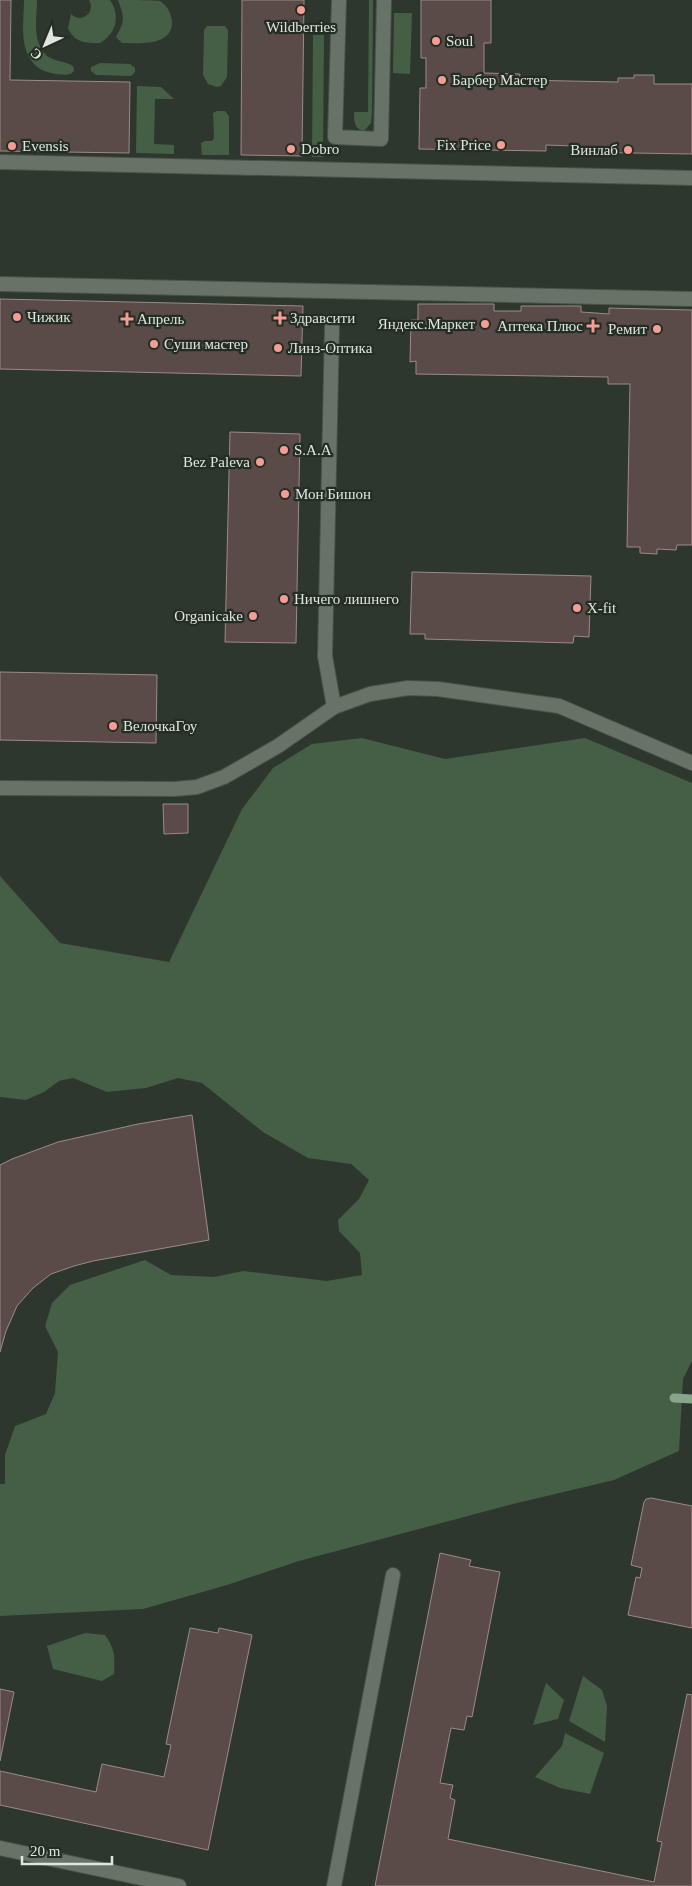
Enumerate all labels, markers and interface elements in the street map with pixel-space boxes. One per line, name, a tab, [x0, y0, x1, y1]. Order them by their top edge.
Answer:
marker: Wildberries	[295, 4, 307, 16]
place label: Wildberries	[266, 19, 336, 35]
north arrow	[20, 20, 70, 70]
place label: Soul	[446, 33, 474, 49]
marker: Soul	[430, 35, 442, 47]
text: С	[27, 45, 45, 63]
place label: Барбер Мастер	[452, 72, 547, 88]
marker: Барбер Мастер	[436, 74, 448, 86]
place label: Fix Price	[436, 137, 491, 153]
place label: Evensis	[22, 138, 69, 154]
marker: Fix Price	[495, 139, 507, 151]
marker: Evensis	[6, 140, 18, 152]
place label: Dobro	[301, 141, 339, 157]
place label: Винлаб	[570, 142, 618, 158]
marker: Dobro	[285, 143, 297, 155]
marker: Винлаб	[622, 144, 634, 156]
place label: Чижик	[27, 309, 71, 325]
place label: Здравсити	[290, 310, 355, 326]
marker: Чижик	[11, 311, 23, 323]
place label: Апрель	[137, 311, 185, 327]
marker: Здравсити	[274, 312, 286, 324]
marker: Апрель	[121, 313, 133, 325]
place label: Яндекс.Маркет	[378, 316, 475, 332]
marker: Яндекс.Маркет	[479, 318, 491, 330]
place label: Аптека Плюс	[497, 318, 583, 334]
marker: Аптека Плюс	[587, 320, 599, 332]
place label: Ремит	[608, 321, 647, 337]
marker: Ремит	[651, 323, 663, 335]
place label: Суши мастер	[164, 336, 248, 352]
marker: Суши мастер	[148, 338, 160, 350]
place label: Линз-Оптика	[288, 340, 373, 356]
marker: Линз-Оптика	[272, 342, 284, 354]
place label: S.A.A	[294, 442, 332, 458]
marker: S.A.A	[278, 444, 290, 456]
place label: Bez Paleva	[183, 454, 250, 470]
marker: Bez Paleva	[254, 456, 266, 468]
place label: Мон Бишон	[295, 486, 371, 502]
marker: Мон Бишон	[279, 488, 291, 500]
place label: Ничего лишнего	[294, 591, 399, 607]
marker: Ничего лишнего	[278, 593, 290, 605]
place label: X-fit	[587, 600, 617, 616]
marker: X-fit	[571, 602, 583, 614]
place label: Organicake	[174, 608, 243, 624]
marker: Organicake	[247, 610, 259, 622]
place label: ВелочкаГоу	[123, 718, 198, 734]
marker: ВелочкаГоу	[107, 720, 119, 732]
scale bar	[22, 1834, 112, 1866]
text: 20 m	[30, 1843, 61, 1859]

